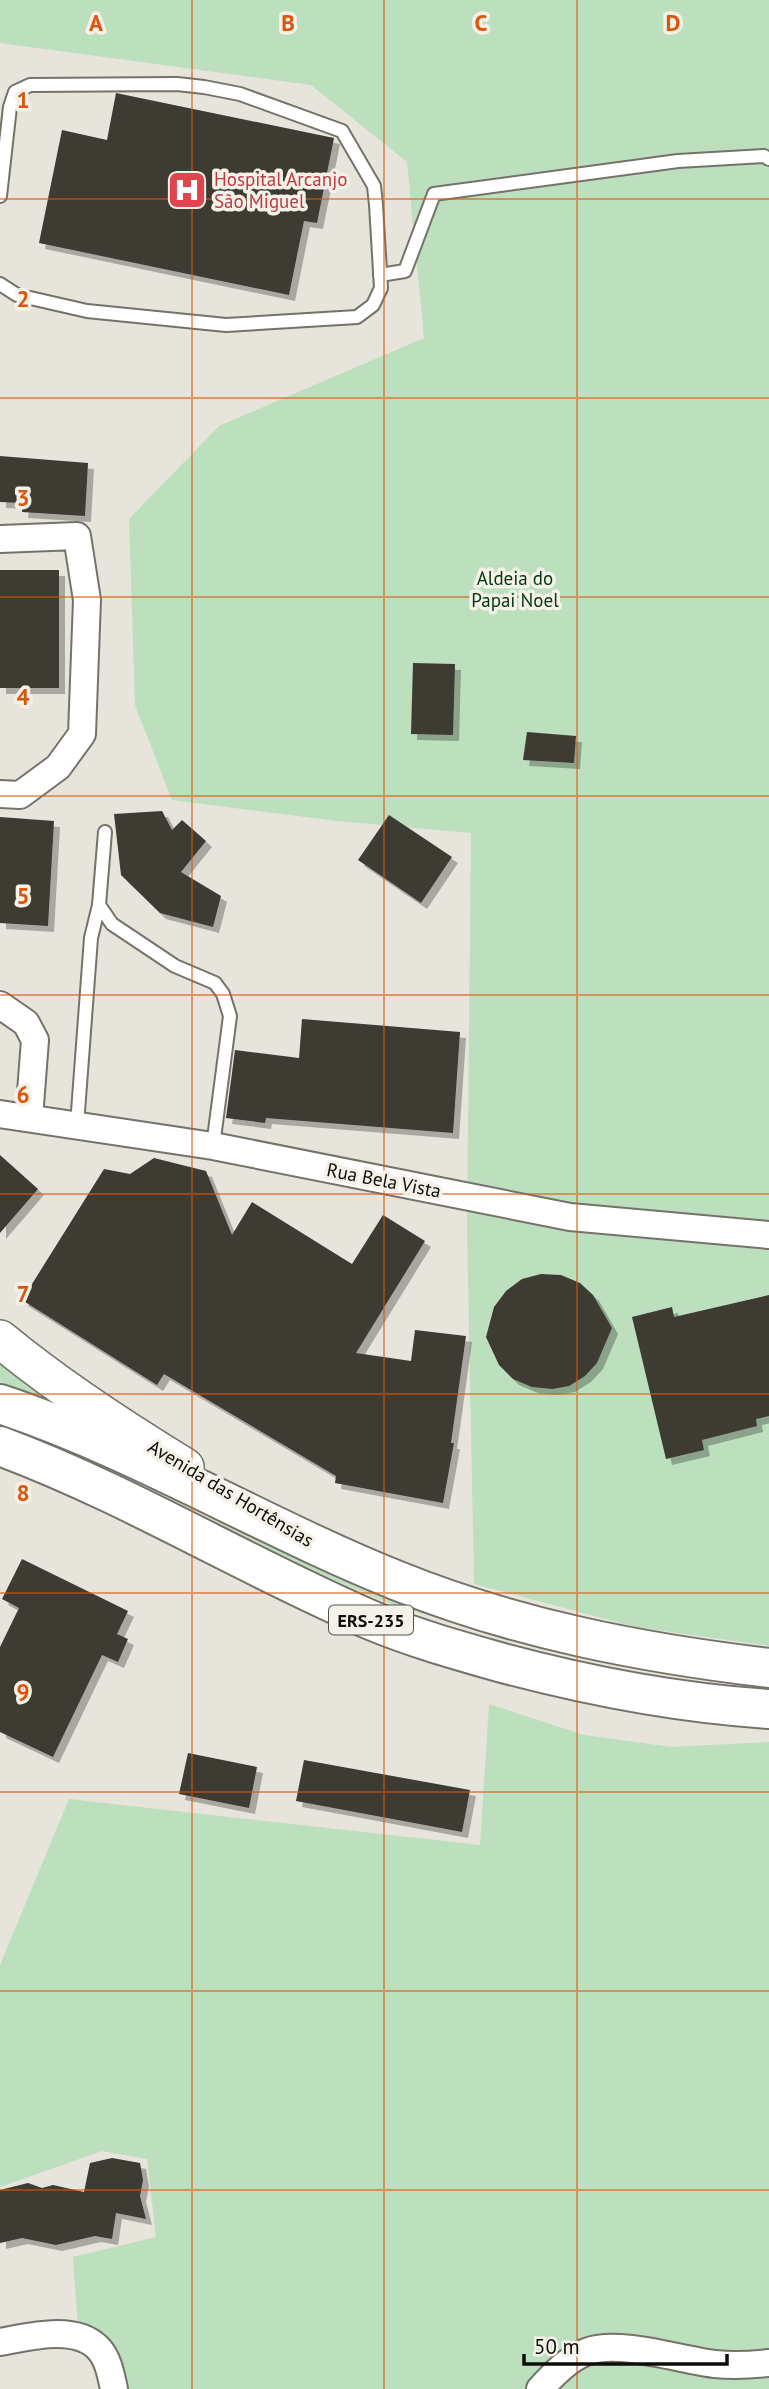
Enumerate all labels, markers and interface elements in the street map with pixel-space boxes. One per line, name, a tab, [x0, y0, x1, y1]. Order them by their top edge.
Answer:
text: A	[89, 8, 103, 37]
text: B	[281, 8, 295, 37]
text: C	[475, 8, 488, 37]
text: D	[666, 8, 680, 37]
text: 1	[16, 85, 30, 114]
place label: Hospital Arcanjo São Miguel	[214, 167, 347, 213]
hospital icon: Hospital Arcanjo São Miguel	[166, 169, 208, 211]
text: 2	[16, 284, 30, 313]
text: 3	[16, 483, 30, 512]
park label: Aldeia do Papai Noel	[471, 566, 559, 612]
text: 4	[16, 682, 30, 711]
text: 5	[16, 881, 30, 910]
text: 6	[16, 1080, 30, 1109]
street label: Rua Bela Vista	[325, 1157, 443, 1203]
text: 7	[16, 1279, 30, 1308]
street label: Avenida das Hortênsias	[144, 1434, 318, 1552]
text: 8	[16, 1478, 30, 1507]
road number: ERS-235	[329, 1605, 413, 1634]
text: 9	[16, 1677, 30, 1706]
scale bar	[524, 2322, 727, 2366]
text: 50 m	[534, 2333, 580, 2360]

